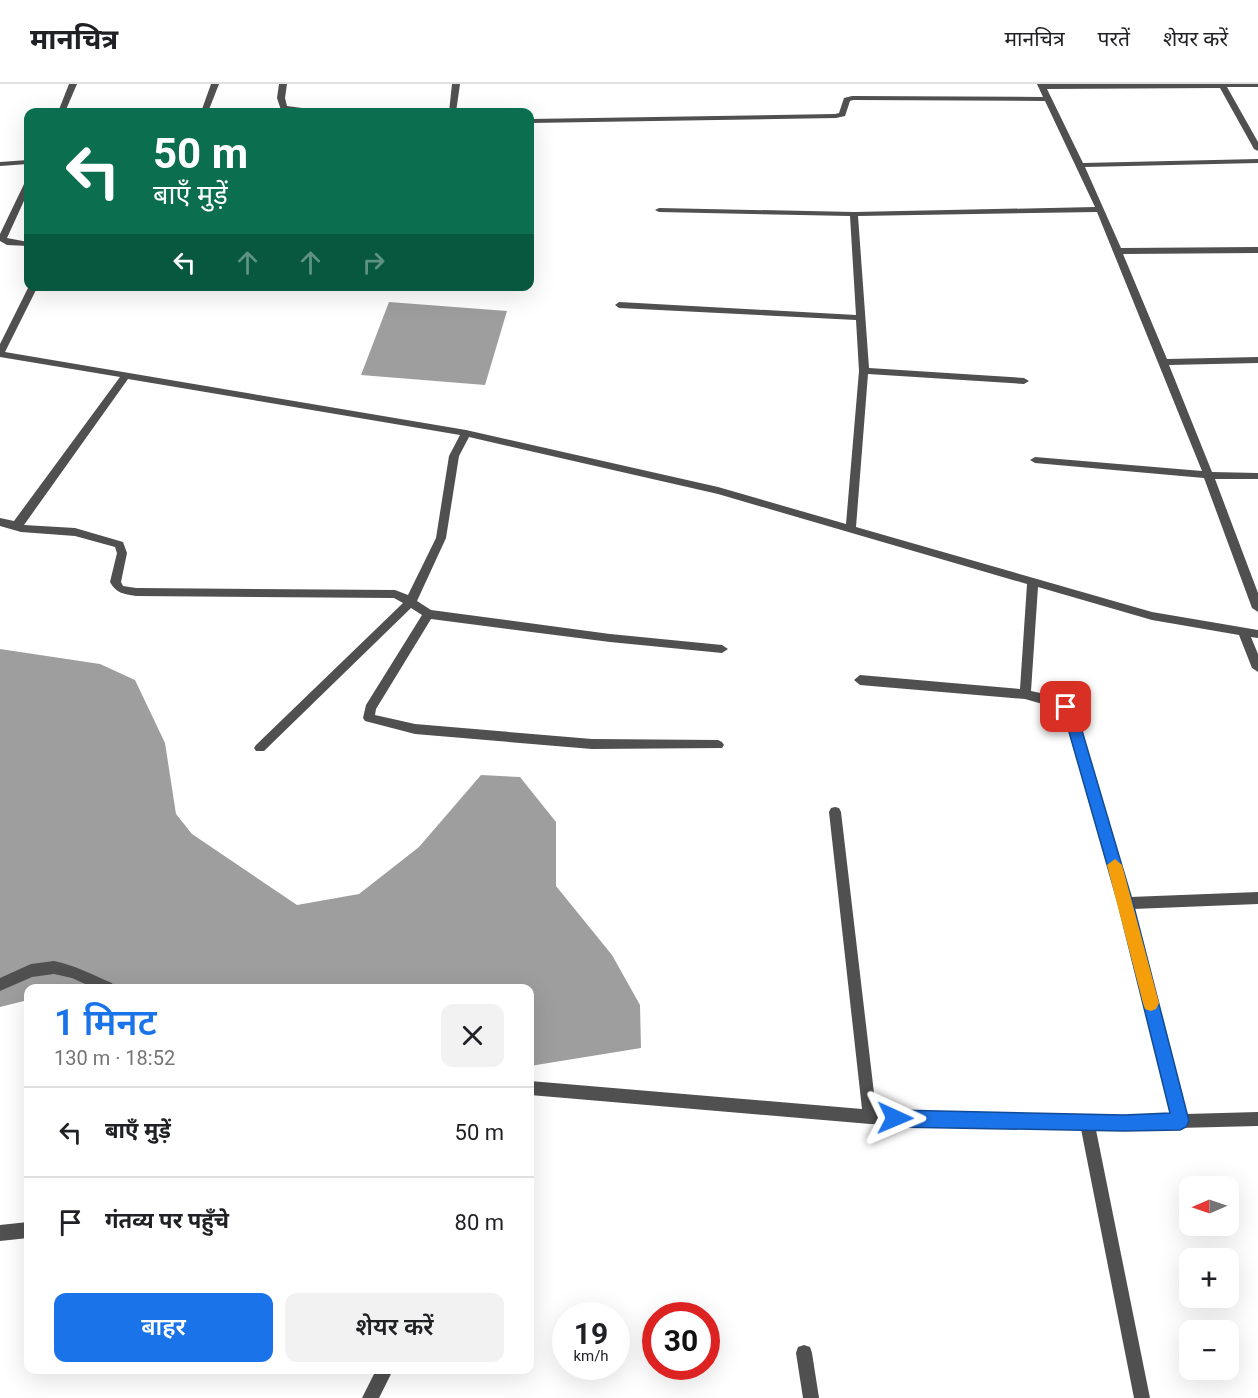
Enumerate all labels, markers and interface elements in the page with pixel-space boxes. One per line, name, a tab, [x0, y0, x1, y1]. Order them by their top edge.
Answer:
text: मानचित्र	[30, 23, 118, 56]
text: मानचित्र	[1004, 27, 1065, 51]
text: परतें	[1098, 27, 1130, 51]
text: शेयर करें	[1163, 27, 1228, 51]
text: 50 m	[153, 129, 248, 178]
icon: left	[54, 132, 132, 210]
text: बाएँ मुड़ें	[153, 179, 228, 211]
icon: left	[168, 246, 201, 279]
icon: ahead	[231, 246, 264, 279]
icon: ahead	[294, 246, 327, 279]
icon: right	[357, 246, 390, 279]
pin	[1040, 681, 1091, 732]
icon: arrive	[1049, 690, 1082, 723]
text: 1 मिनट	[54, 1002, 157, 1044]
button: close	[441, 1004, 504, 1067]
text: 130 m · 18:52	[54, 1046, 175, 1070]
position arrow	[863, 1086, 927, 1150]
icon: left	[54, 1116, 87, 1149]
text: बाएँ मुड़ें	[105, 1118, 171, 1143]
text: 50 m	[455, 1120, 504, 1145]
north arrow	[1179, 1176, 1239, 1236]
map controls	[1179, 1176, 1239, 1380]
icon: arrive	[54, 1206, 87, 1239]
text: गंतव्य पर पहुँचे	[105, 1208, 229, 1233]
text: 80 m	[455, 1210, 504, 1235]
button: +	[1179, 1248, 1239, 1308]
button: बाहर	[54, 1293, 273, 1362]
button: शेयर करें	[285, 1293, 504, 1362]
speed limit sign: 30	[642, 1302, 720, 1380]
text: 19	[574, 1316, 608, 1351]
button: −	[1179, 1320, 1239, 1380]
text: km/h	[573, 1347, 609, 1365]

